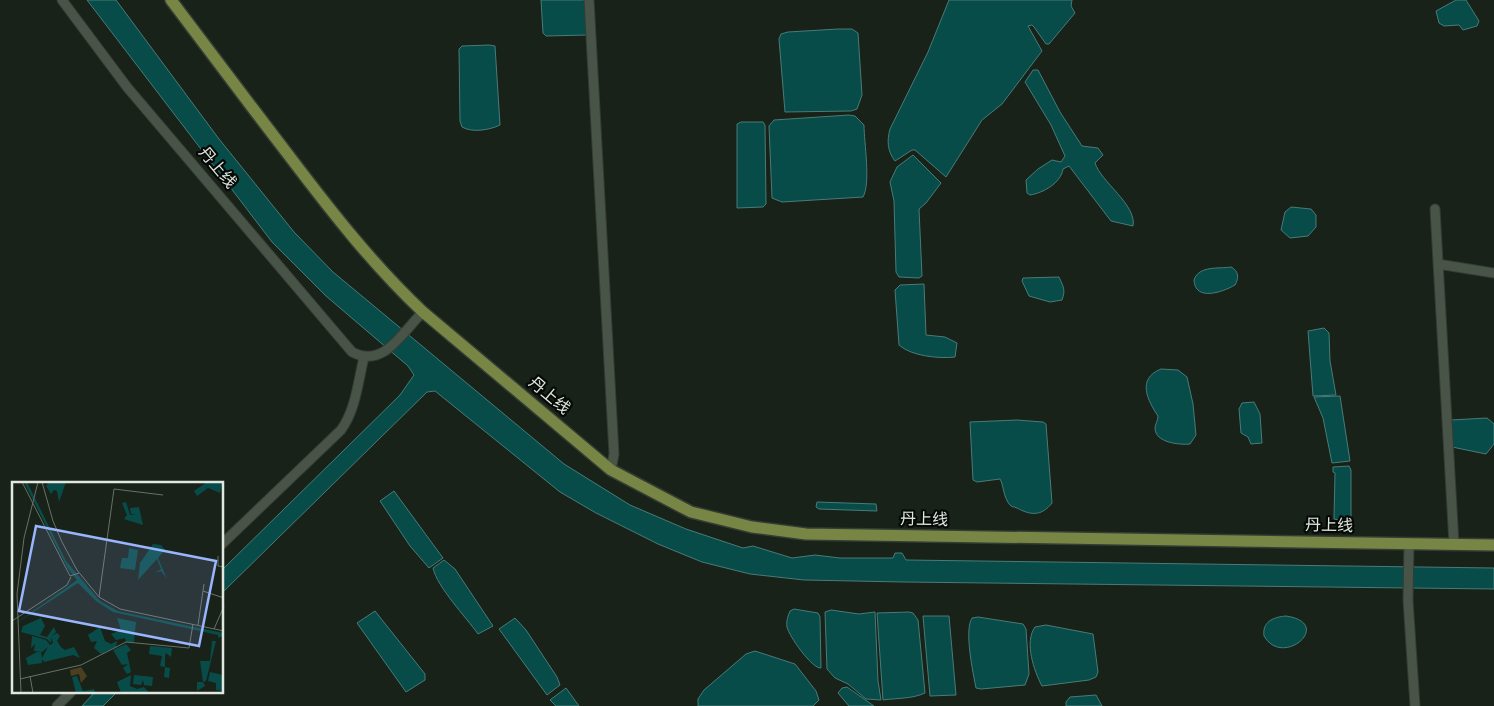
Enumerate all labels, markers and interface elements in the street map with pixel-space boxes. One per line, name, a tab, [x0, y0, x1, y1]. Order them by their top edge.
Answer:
street label: 丹上线	[194, 144, 240, 192]
street label: 丹上线	[525, 373, 573, 419]
inset map	[12, 482, 224, 694]
street label: 丹上线	[900, 510, 948, 530]
street label: 丹上线	[1305, 516, 1353, 536]

